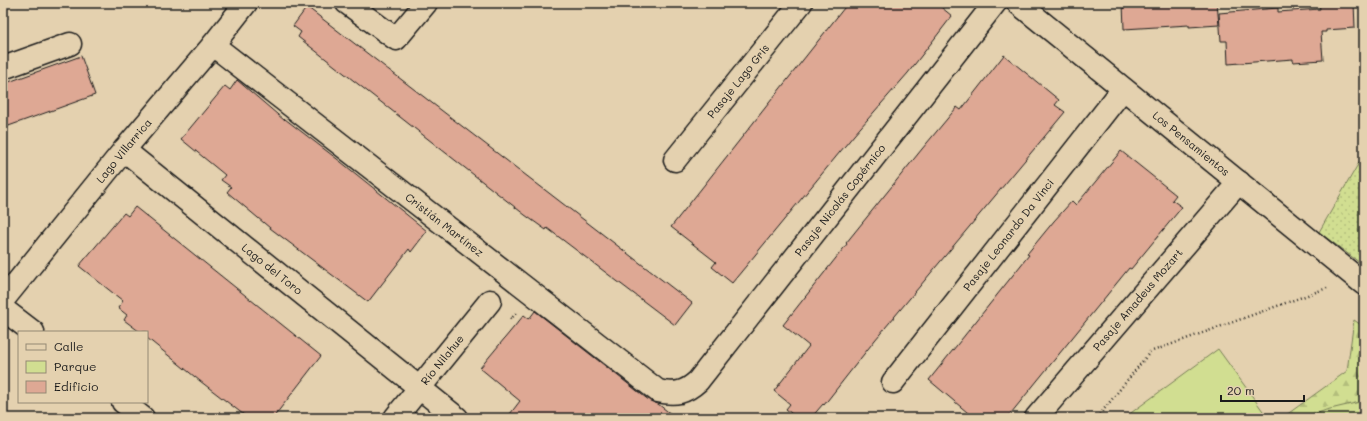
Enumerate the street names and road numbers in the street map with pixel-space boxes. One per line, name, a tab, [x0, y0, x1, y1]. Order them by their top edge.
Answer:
street label: Pasaje Lago Gris	[703, 41, 772, 121]
street label: Los Pensamientos	[1150, 107, 1233, 179]
street label: Lago Villarrica	[92, 115, 155, 186]
street label: Pasaje Nicolás Copérnico	[791, 140, 889, 259]
street label: Pasaje Leonardo Da Vinci	[959, 175, 1057, 294]
street label: Cristián Martínez	[402, 189, 487, 260]
street label: Lago del Toro	[239, 240, 306, 298]
street label: Pasaje Amadeus Mozart	[1089, 245, 1186, 354]
street label: Río Nilahue	[417, 331, 467, 388]

